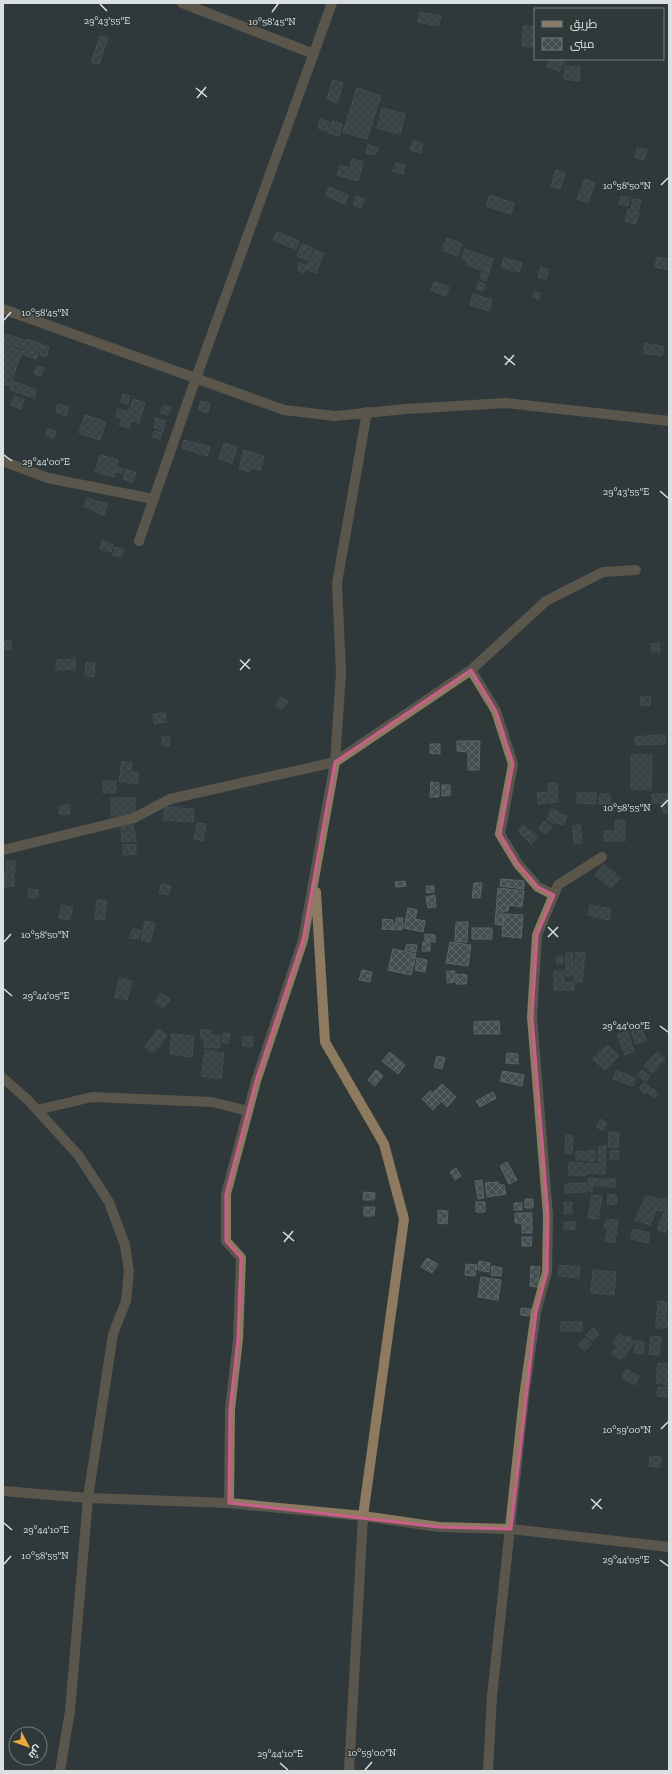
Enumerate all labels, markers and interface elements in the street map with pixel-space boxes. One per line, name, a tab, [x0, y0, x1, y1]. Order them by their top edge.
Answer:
legend	[534, 8, 664, 60]
text: 29°43'55"E	[84, 15, 130, 27]
text: 10°58'45"N	[248, 16, 296, 28]
text: طريق	[570, 17, 598, 31]
text: مبنى	[570, 37, 595, 51]
text: 10°58'50"N	[603, 180, 652, 192]
text: 10°58'45"N	[21, 307, 69, 319]
text: 29°44'00"E	[22, 456, 70, 468]
text: 29°43'55"E	[603, 486, 649, 498]
text: 10°58'55"N	[603, 802, 651, 814]
text: 10°58'50"N	[21, 929, 70, 941]
text: 29°44'05"E	[23, 990, 70, 1002]
text: 29°44'00"E	[602, 1020, 650, 1032]
text: 10°59'00"N	[603, 1424, 652, 1436]
text: 29°44'10"E	[23, 1524, 69, 1536]
text: 10°58'55"N	[21, 1550, 69, 1562]
text: 29°44'05"E	[603, 1554, 650, 1566]
north arrow	[8, 1726, 48, 1766]
text: ش	[26, 1743, 45, 1762]
text: 10°59'00"N	[348, 1747, 397, 1759]
text: 29°44'10"E	[257, 1748, 303, 1760]

